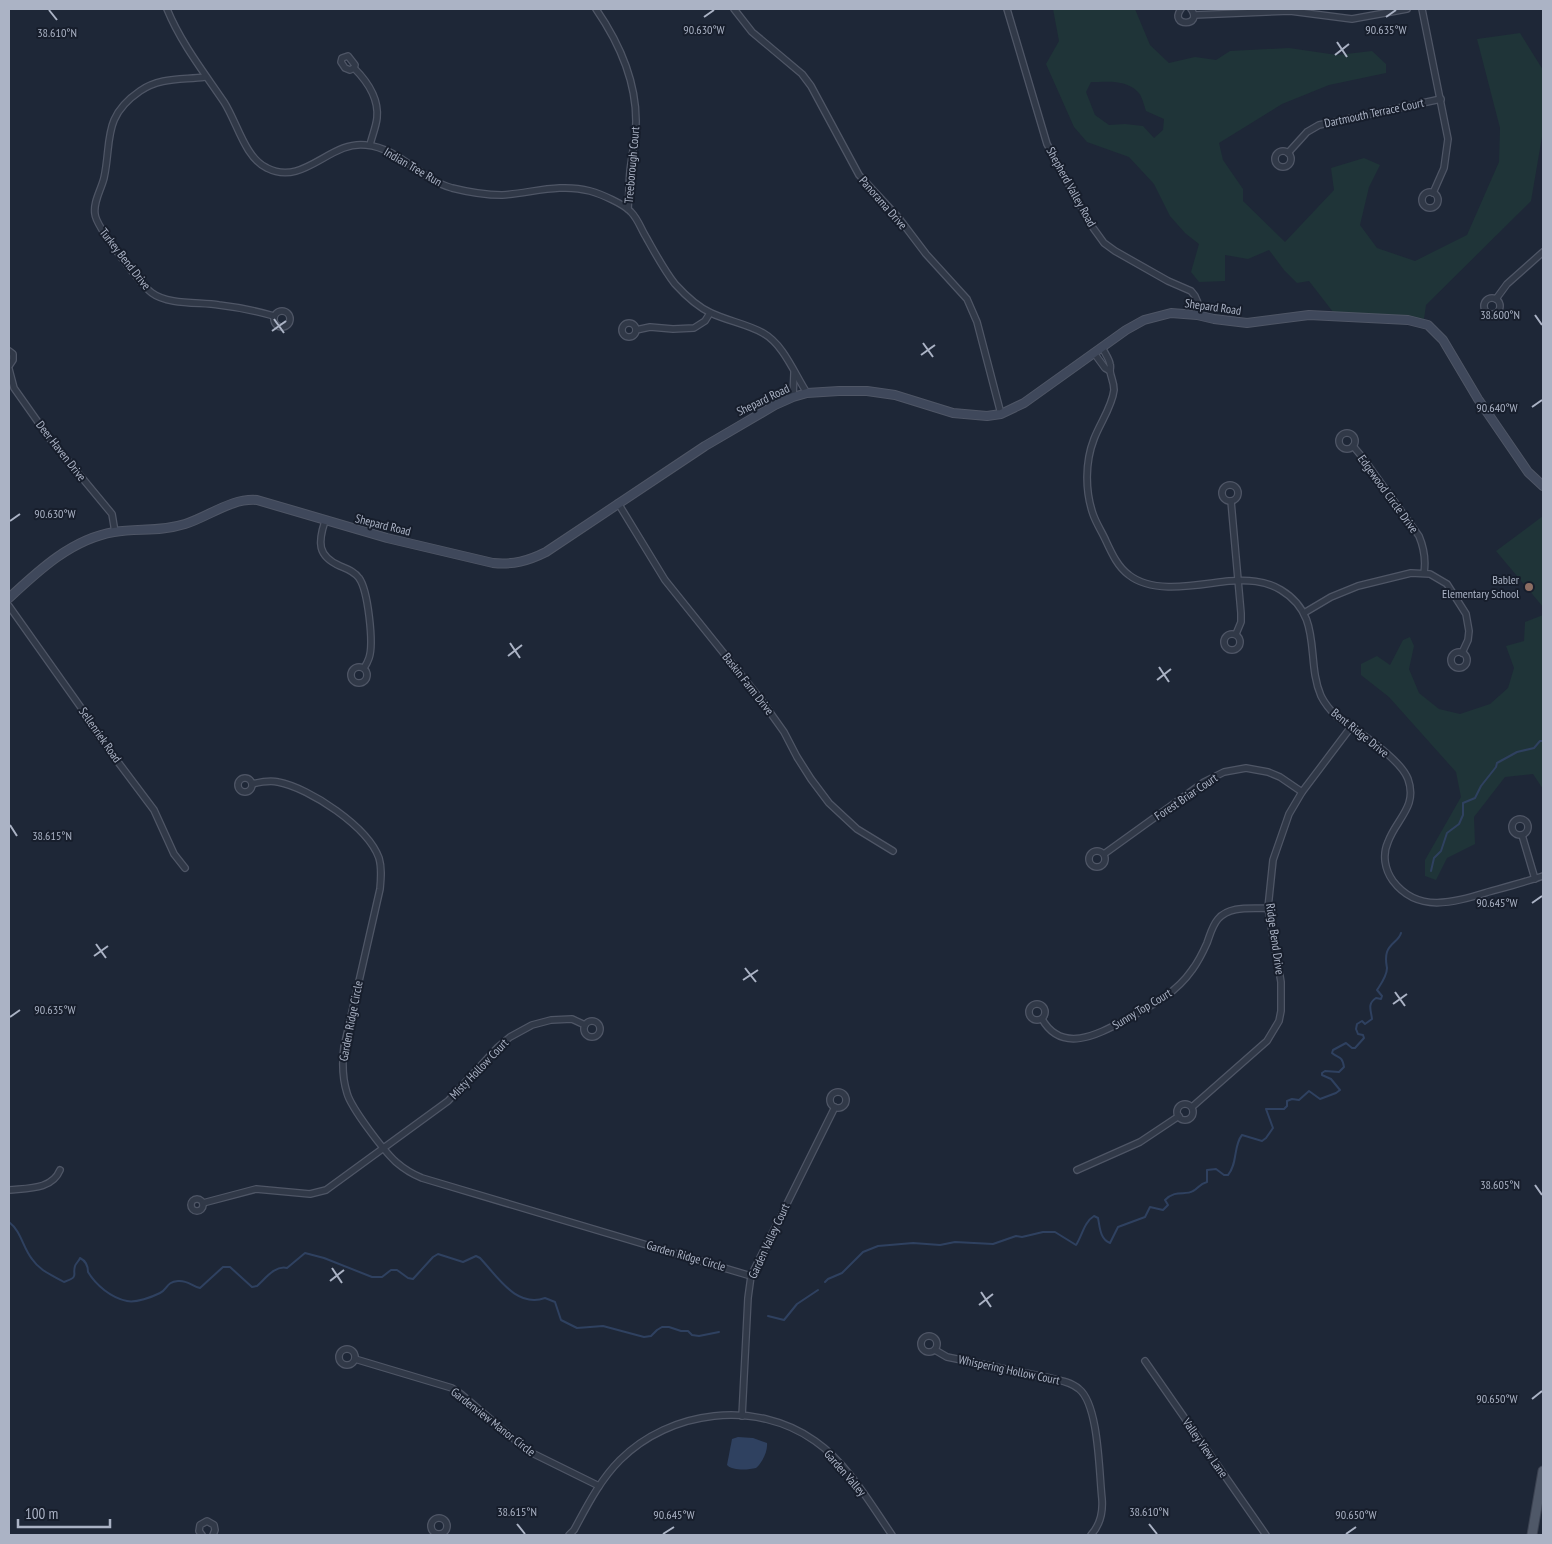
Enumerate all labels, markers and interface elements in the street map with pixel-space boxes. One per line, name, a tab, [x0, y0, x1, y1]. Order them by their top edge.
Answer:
text: 90.630°W	[683, 22, 725, 37]
text: 90.635°W	[1365, 22, 1407, 37]
text: 38.610°N	[37, 25, 77, 40]
street label: Dartmouth Terrace Court	[1323, 94, 1426, 130]
street label: Treeborough Court	[621, 125, 642, 204]
street label: Indian Tree Run	[382, 144, 445, 189]
street label: Shepherd Valley Road	[1043, 144, 1100, 229]
street label: Panorama Drive	[856, 173, 911, 232]
street label: Turkey Bend Drive	[97, 225, 154, 293]
street label: Shepard Road	[1184, 295, 1242, 318]
text: 38.600°N	[1480, 307, 1520, 322]
street label: Shepard Road	[734, 380, 792, 419]
text: 90.640°W	[1476, 400, 1518, 415]
street label: Deer Haven Drive	[33, 418, 90, 484]
street label: Edgewood Circle Drive	[1355, 452, 1422, 536]
text: 90.630°W	[34, 506, 76, 521]
street label: Shepard Road	[354, 510, 413, 539]
place label: Babler Elementary School	[1442, 572, 1520, 601]
marker: Babler Elementary School	[1523, 581, 1535, 593]
street label: Baskin Farm Drive	[719, 650, 777, 718]
street label: Sellenriek Road	[76, 704, 125, 765]
street label: Bent Ridge Drive	[1328, 705, 1392, 760]
street label: Forest Briar Court	[1151, 770, 1221, 823]
text: 38.615°N	[32, 828, 72, 843]
text: 90.645°W	[1476, 895, 1518, 910]
street label: Ridge Bend Drive	[1263, 902, 1288, 975]
street label: Garden Ridge Circle	[335, 979, 366, 1062]
street label: Sunny Top Court	[1109, 985, 1175, 1032]
text: 90.635°W	[34, 1002, 76, 1017]
street label: Misty Hollow Court	[446, 1035, 512, 1102]
text: 38.605°N	[1480, 1177, 1520, 1192]
street label: Garden Valley Court	[745, 1200, 793, 1281]
street label: Garden Ridge Circle	[645, 1237, 727, 1274]
street label: Whispering Hollow Court	[957, 1351, 1062, 1388]
street label: Gardenview Manor Circle	[448, 1384, 539, 1459]
text: 90.650°W	[1476, 1391, 1518, 1406]
street label: Valley View Lane	[1179, 1414, 1231, 1480]
street label: Garden Valley	[821, 1446, 870, 1499]
scale bar	[18, 1496, 110, 1528]
text: 100 m	[25, 1504, 58, 1523]
text: 38.615°N	[497, 1504, 537, 1519]
text: 38.610°N	[1129, 1504, 1169, 1519]
text: 90.645°W	[653, 1507, 695, 1522]
text: 90.650°W	[1335, 1507, 1377, 1522]

